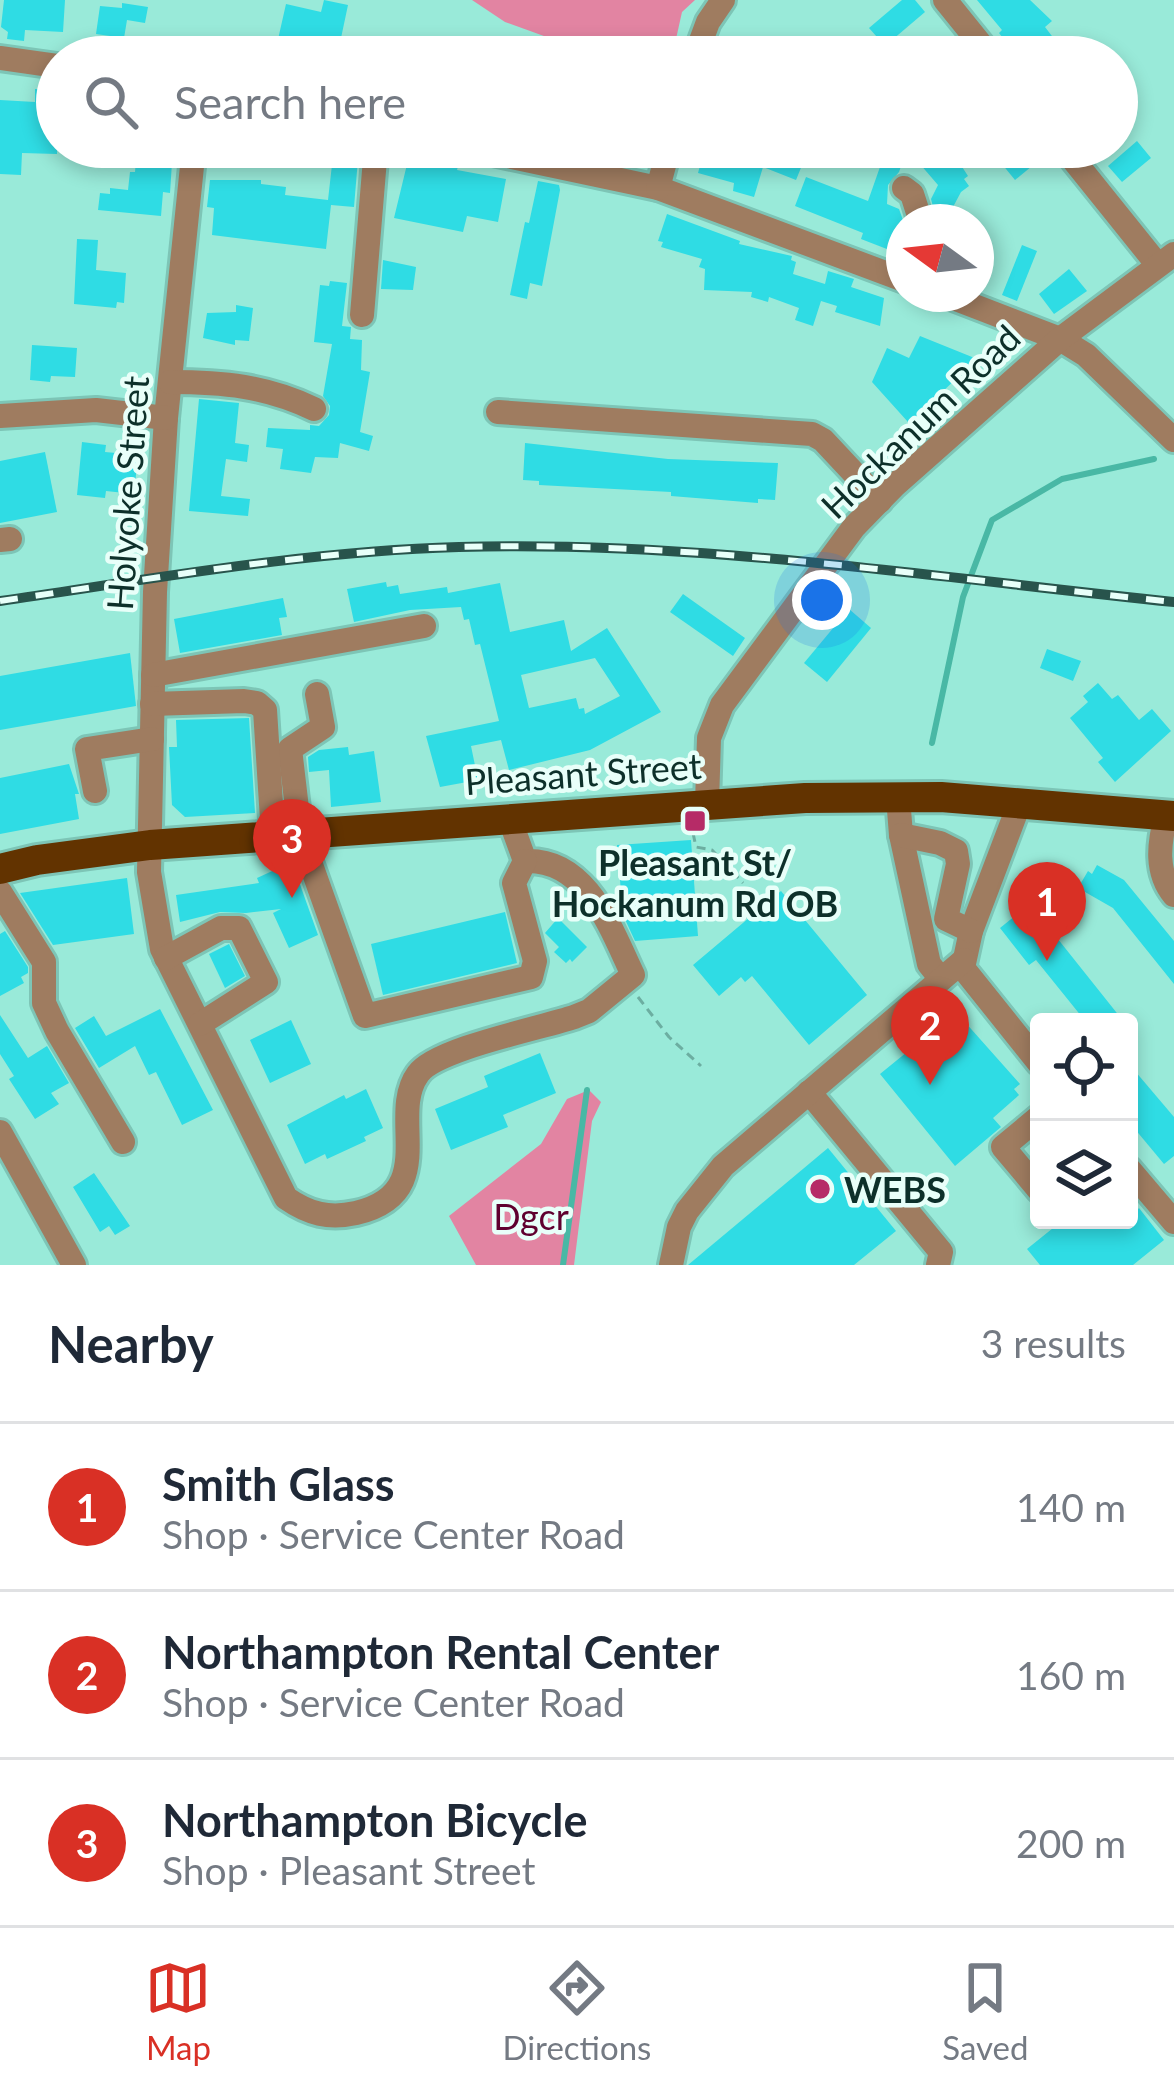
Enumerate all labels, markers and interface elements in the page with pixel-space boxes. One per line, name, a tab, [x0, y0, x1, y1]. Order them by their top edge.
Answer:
search box	[36, 36, 1138, 168]
icon: search	[78, 69, 144, 135]
text: Search here	[174, 75, 406, 129]
north arrow	[886, 204, 994, 312]
street label: Hockanum Road	[811, 315, 1029, 527]
street label: Holyoke Street	[97, 374, 157, 612]
your location	[792, 570, 852, 630]
street label: Pleasant Street	[463, 743, 703, 803]
pin: 3	[253, 799, 331, 898]
marker: Pleasant St/ Hockanum Rd OB	[682, 808, 708, 834]
place label: Pleasant St/ Hockanum Rd OB	[552, 840, 838, 925]
pin: 1	[1008, 862, 1086, 961]
pin: 2	[891, 986, 969, 1085]
map controls	[1030, 1013, 1138, 1229]
button: locate	[1030, 1013, 1138, 1121]
button: layers	[1030, 1121, 1138, 1229]
place label: WEBS	[844, 1167, 946, 1211]
marker: WEBS	[807, 1176, 833, 1202]
park label: Dgcr	[493, 1194, 569, 1238]
text: Nearby	[48, 1313, 214, 1374]
text: 3 results	[981, 1320, 1126, 1366]
text: Smith Glass	[162, 1457, 395, 1511]
text: 1	[76, 1484, 98, 1530]
text: 140 m	[1016, 1484, 1126, 1530]
text: Shop · Service Center Road	[162, 1511, 625, 1557]
text: Northampton Rental Center	[162, 1625, 719, 1679]
text: 2	[76, 1652, 98, 1698]
text: 160 m	[1016, 1652, 1126, 1698]
text: Shop · Service Center Road	[162, 1679, 625, 1725]
text: Northampton Bicycle	[162, 1793, 588, 1847]
text: 3	[76, 1820, 98, 1866]
text: 200 m	[1016, 1820, 1126, 1866]
text: Shop · Pleasant Street	[162, 1847, 536, 1893]
tab: Map	[145, 1955, 211, 2067]
tab: Directions	[502, 1955, 651, 2067]
tab: Saved	[942, 1955, 1029, 2067]

